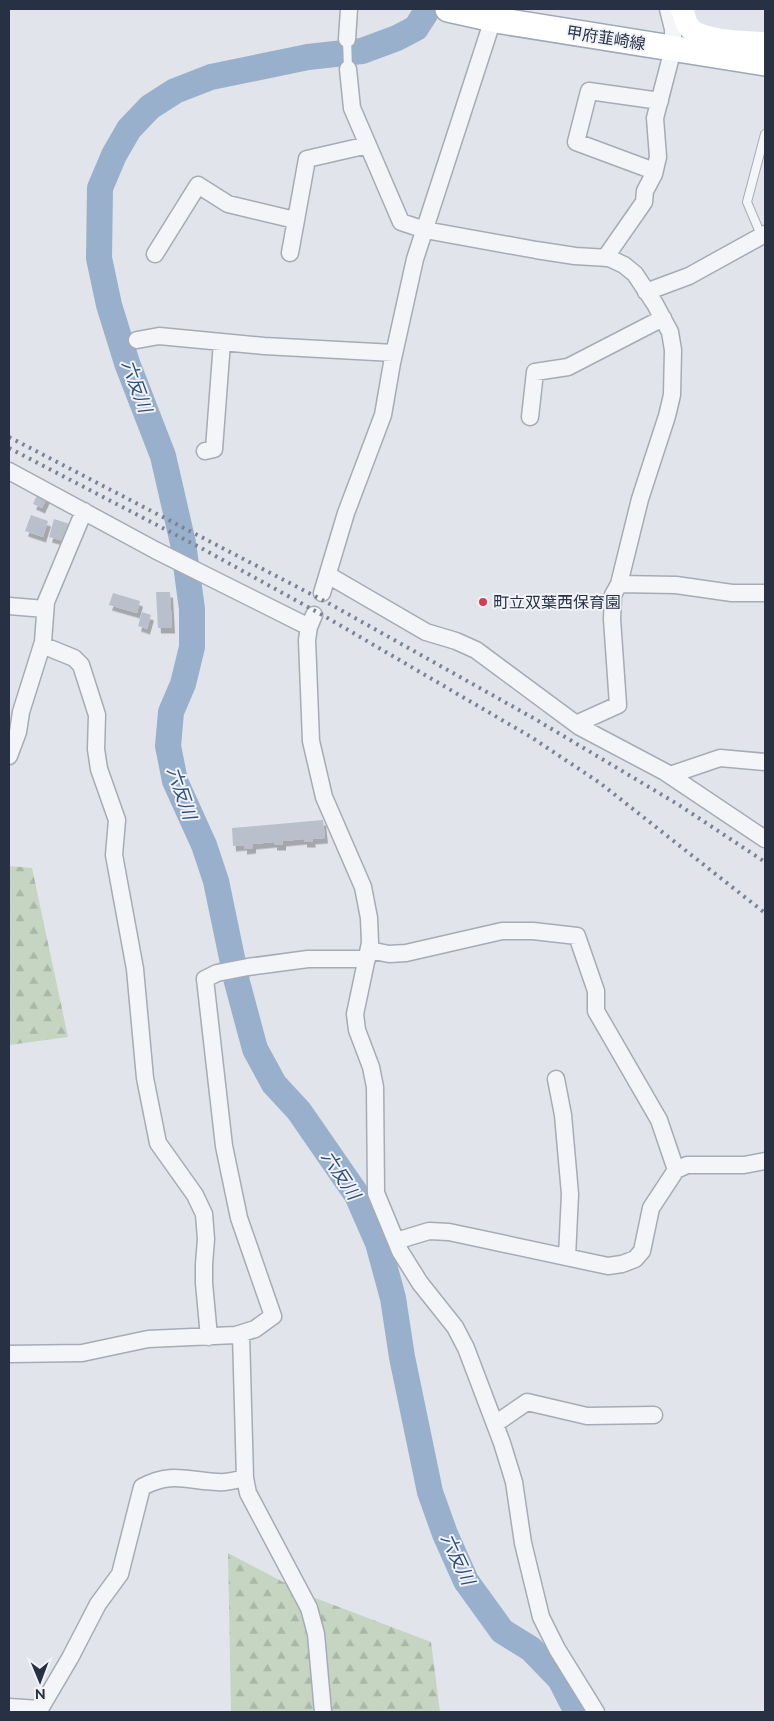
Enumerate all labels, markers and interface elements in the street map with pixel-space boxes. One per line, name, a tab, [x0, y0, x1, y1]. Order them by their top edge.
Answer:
street label: 甲府韮崎線	[565, 22, 647, 54]
water label: 六反川	[118, 357, 157, 417]
place label: 町立双葉西保育園	[493, 593, 621, 612]
marker: 町立双葉西保育園	[477, 596, 489, 608]
water label: 六反川	[163, 764, 201, 824]
water label: 六反川	[317, 1147, 366, 1205]
water label: 六反川	[437, 1530, 480, 1590]
north arrow	[15, 1656, 65, 1706]
text: N	[35, 1686, 46, 1702]

